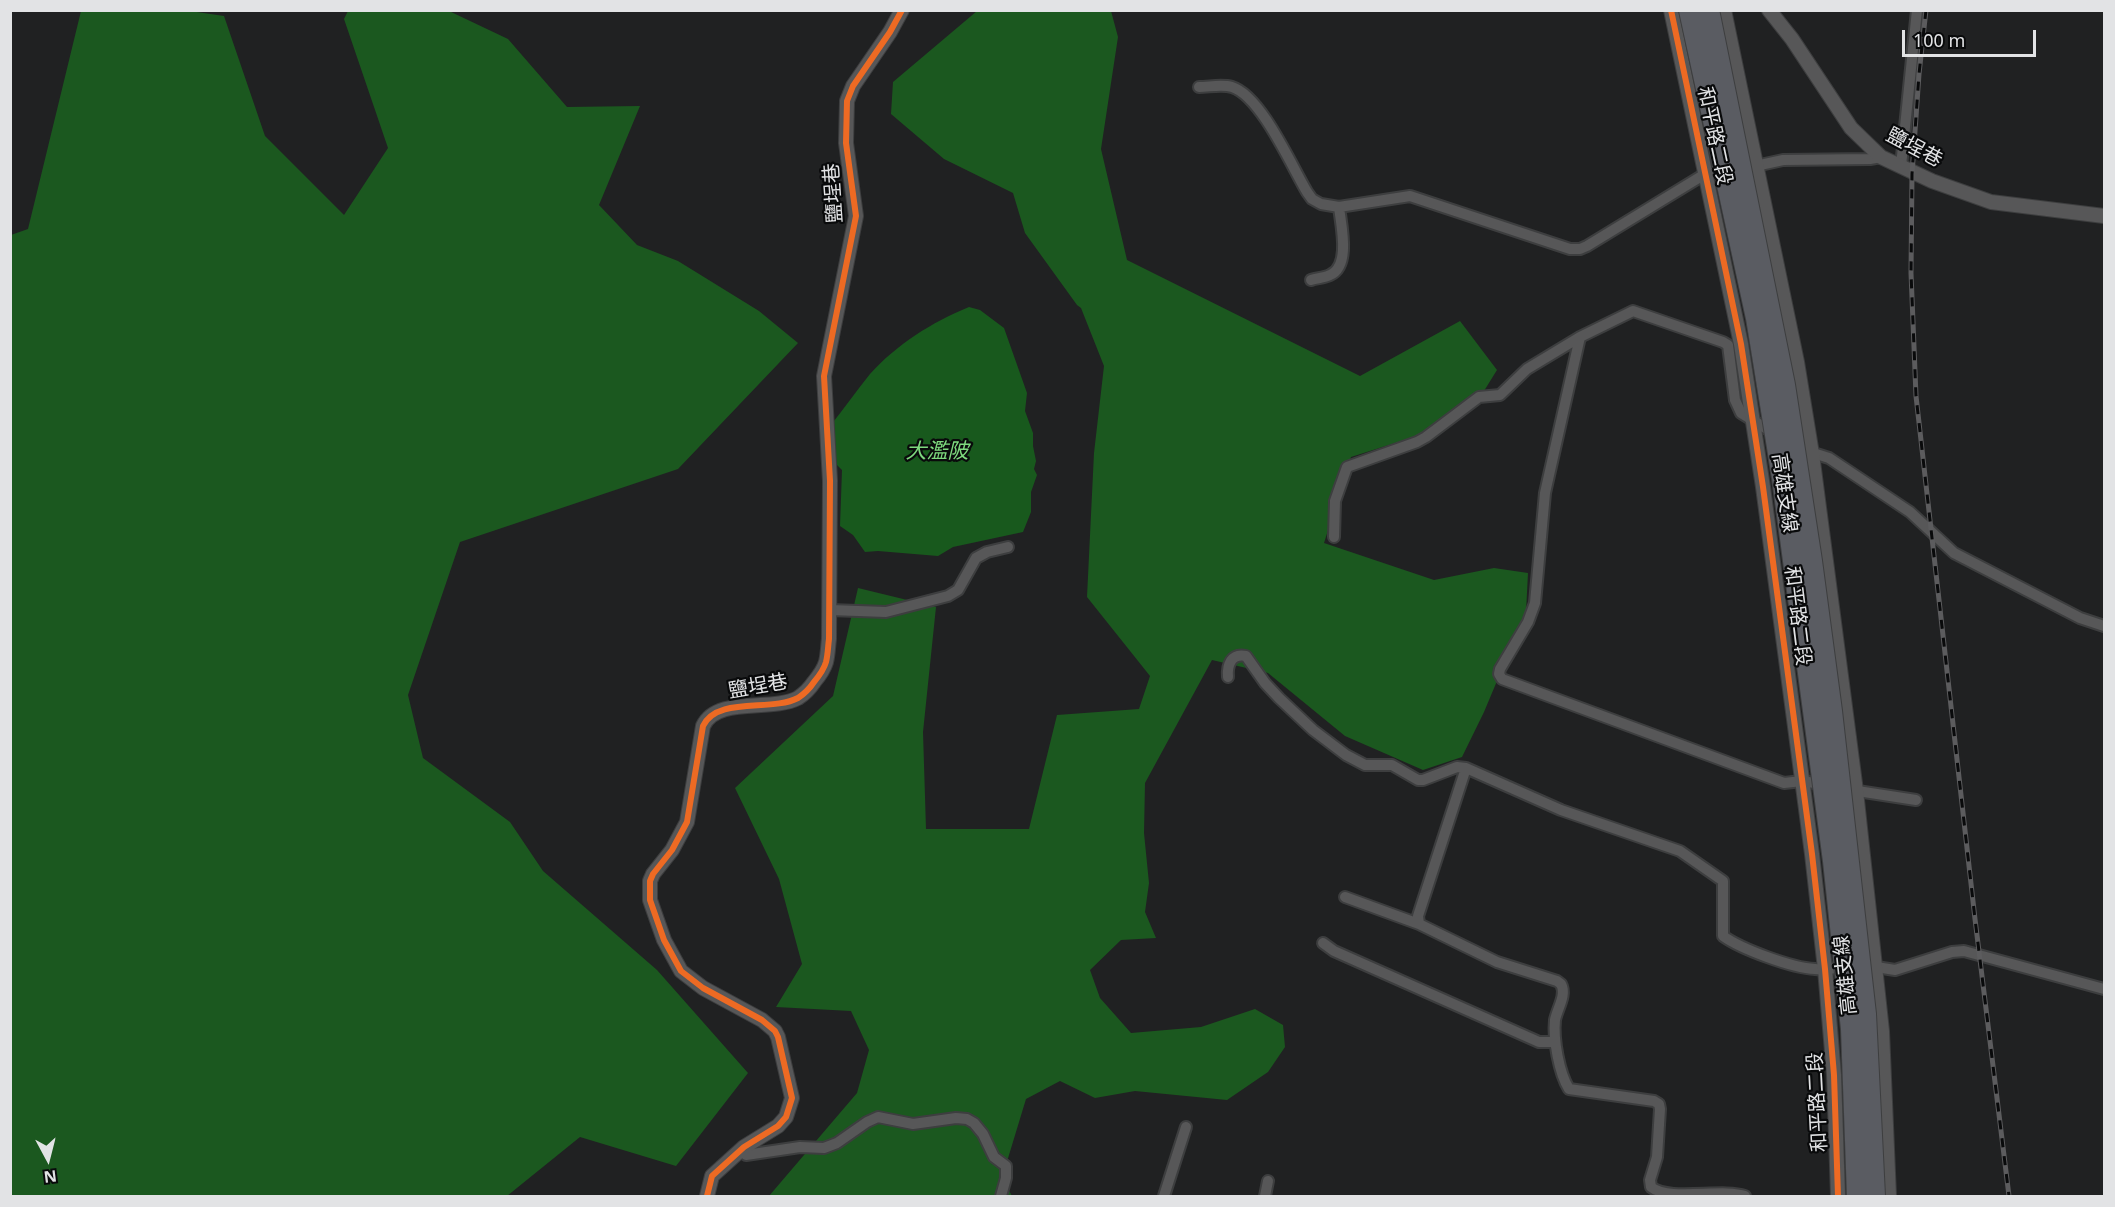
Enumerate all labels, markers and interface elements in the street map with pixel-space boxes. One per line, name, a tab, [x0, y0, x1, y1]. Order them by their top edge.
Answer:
scale bar	[1905, 18, 2038, 56]
text: 100 m	[1913, 28, 1965, 52]
street label: 和平路二段	[1692, 85, 1736, 187]
street label: 鹽埕巷	[1882, 123, 1946, 173]
street label: 鹽埕巷	[820, 162, 848, 224]
water label: 大濫陂	[906, 439, 968, 465]
street label: 高雄支線	[1767, 452, 1801, 534]
street label: 和平路二段	[1779, 565, 1815, 667]
street label: 鹽埕巷	[726, 670, 790, 704]
street label: 高雄支線	[1830, 934, 1862, 1016]
street label: 和平路二段	[1803, 1051, 1833, 1153]
north arrow	[18, 1129, 78, 1189]
text: N	[42, 1165, 58, 1189]

